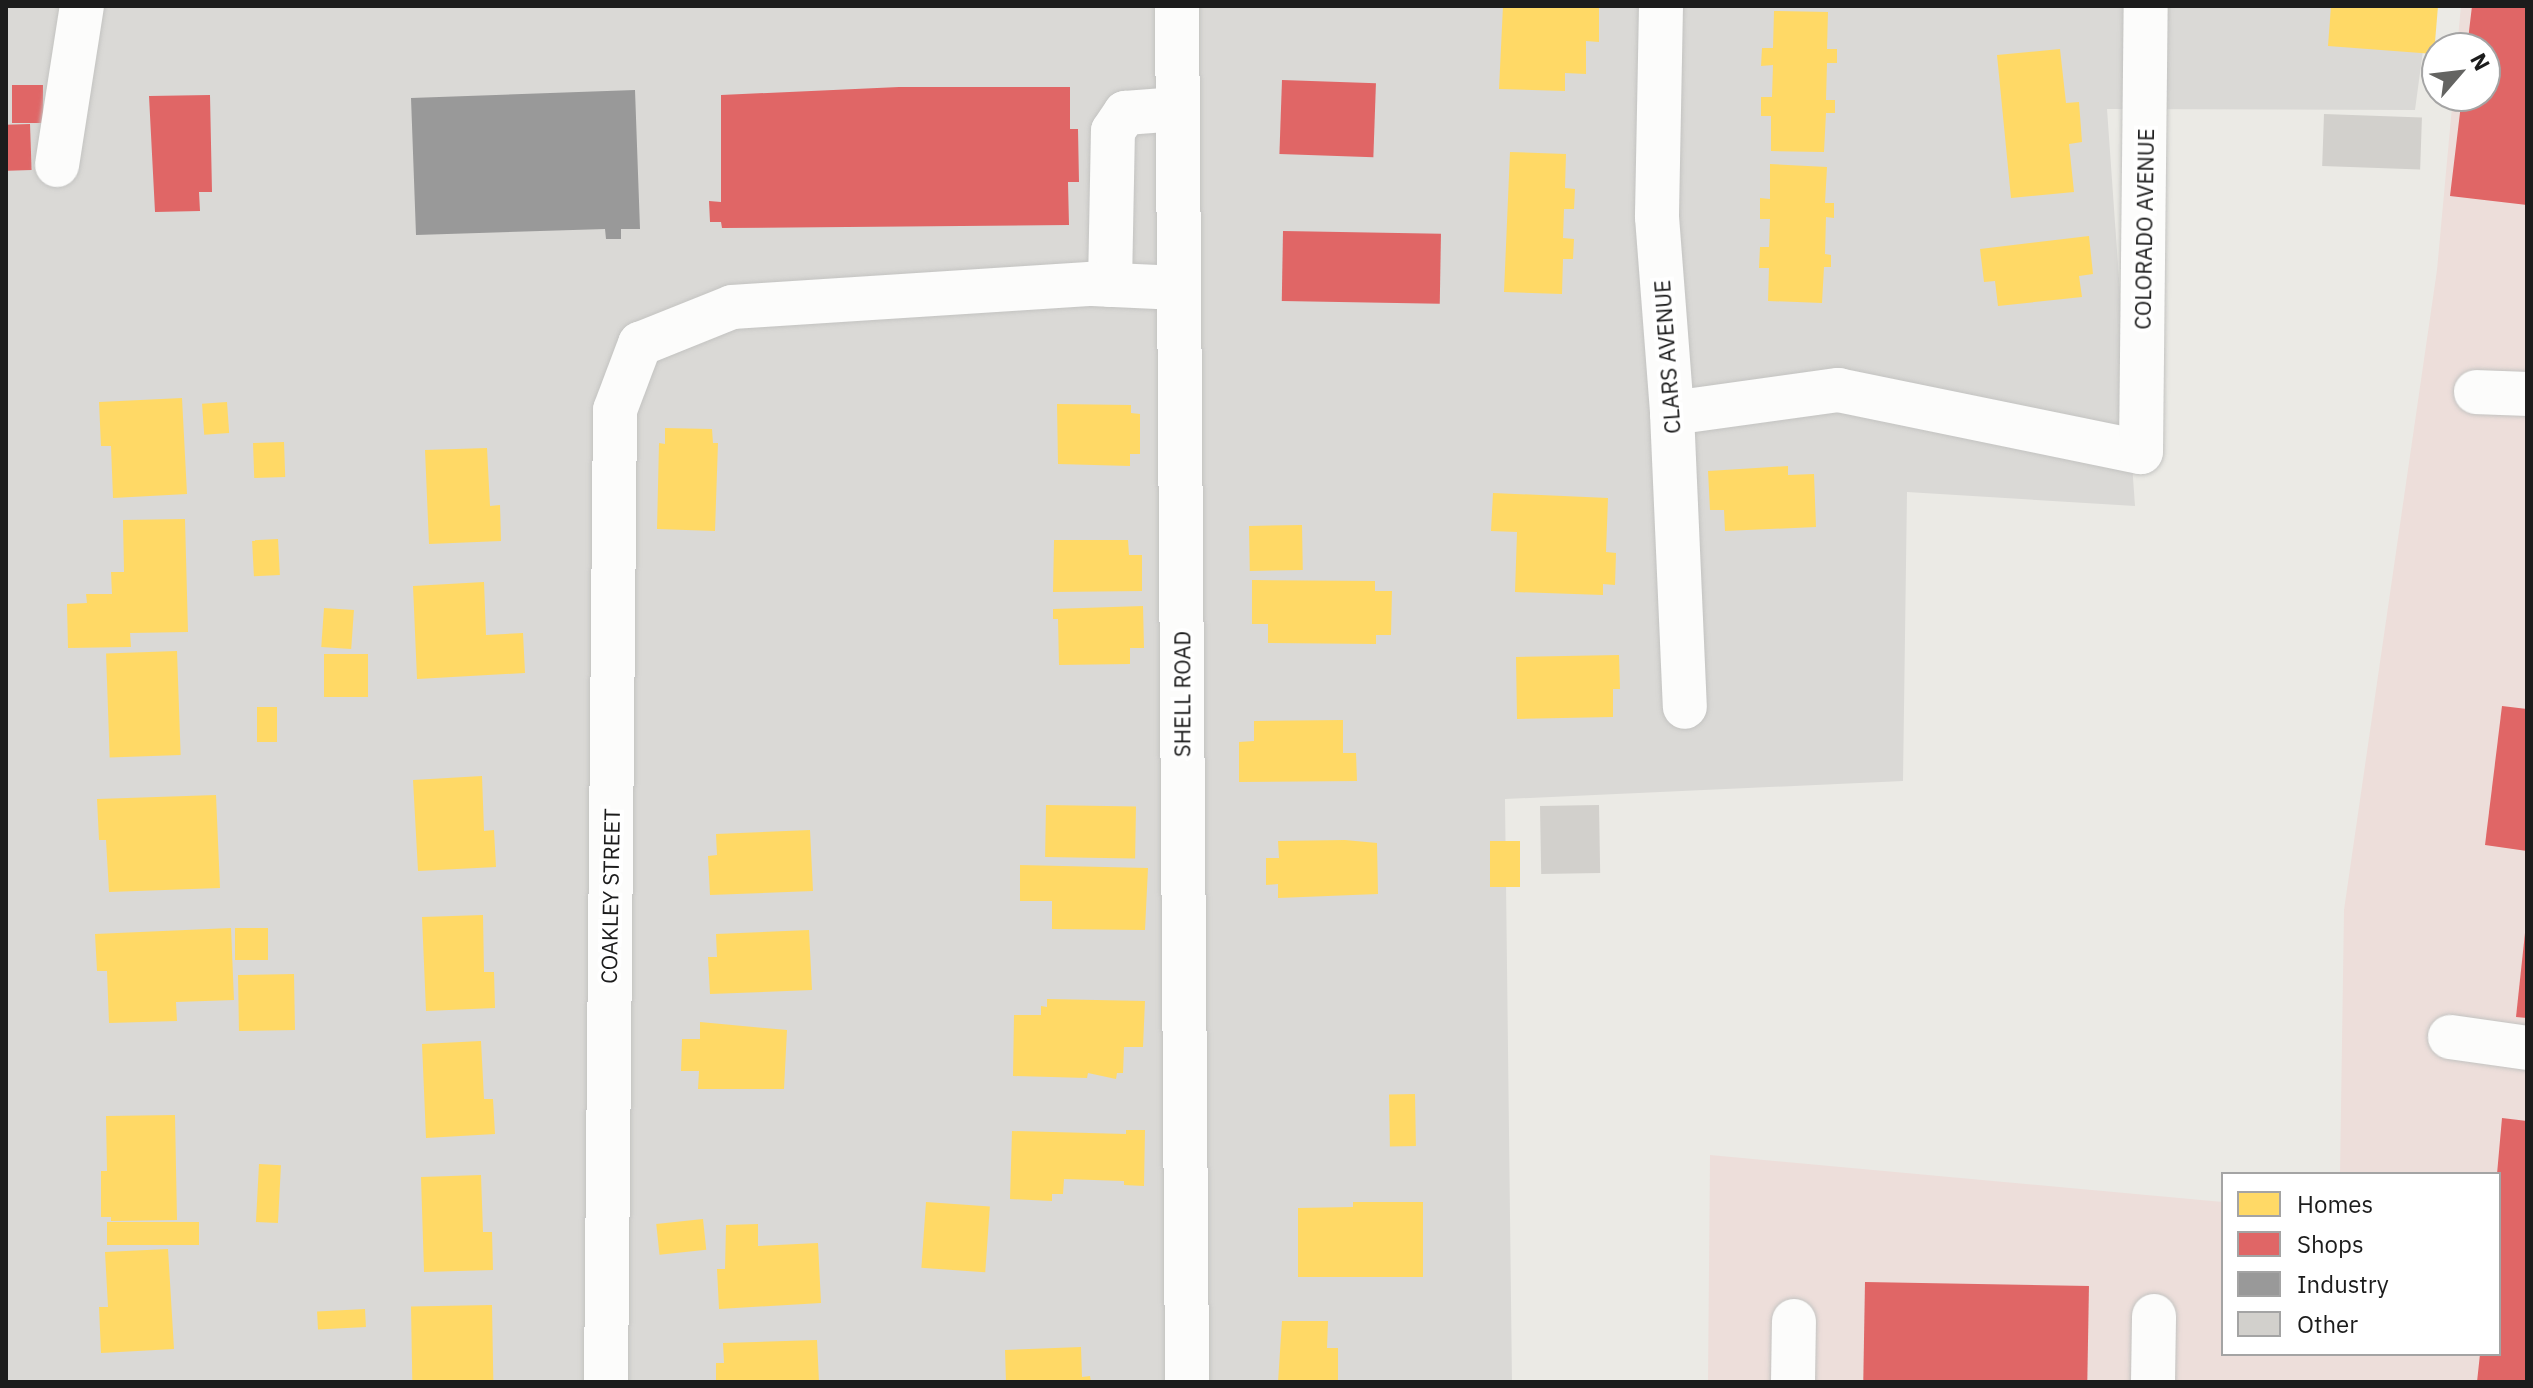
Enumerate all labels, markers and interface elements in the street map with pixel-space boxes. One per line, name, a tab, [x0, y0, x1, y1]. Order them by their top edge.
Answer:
north arrow	[2421, 32, 2501, 112]
text: N	[2464, 48, 2497, 75]
street label: COLORADO AVENUE	[2129, 128, 2159, 330]
street label: CLARS AVENUE	[1648, 279, 1686, 435]
street label: SHELL ROAD	[1169, 631, 1195, 757]
street label: COAKLEY STREET	[595, 808, 625, 984]
legend	[2221, 1172, 2501, 1356]
text: Homes	[2297, 1188, 2373, 1220]
text: Shops	[2297, 1228, 2364, 1260]
text: Industry	[2297, 1268, 2389, 1300]
text: Other	[2297, 1308, 2358, 1340]

